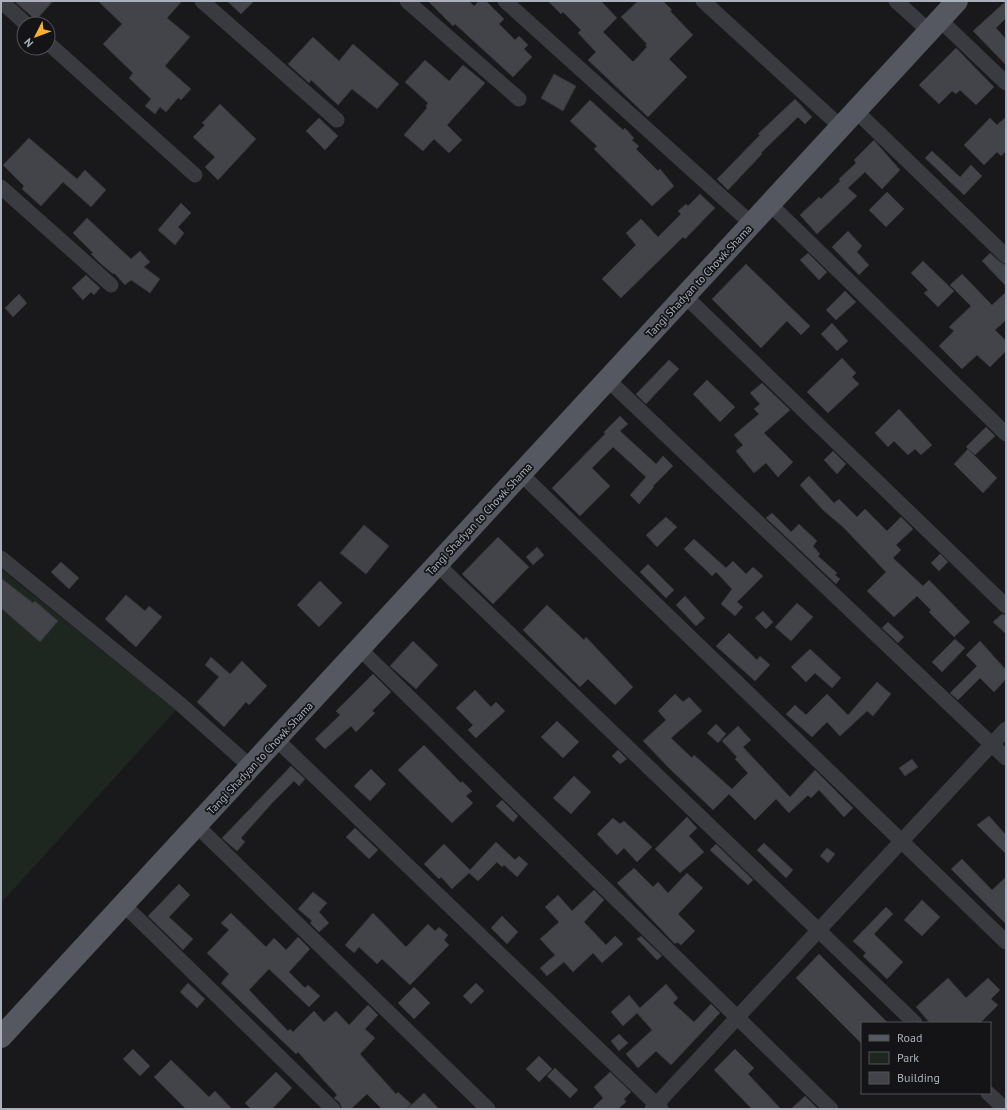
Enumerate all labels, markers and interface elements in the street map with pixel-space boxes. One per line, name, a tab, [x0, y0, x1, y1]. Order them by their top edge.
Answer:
north arrow	[16, 16, 56, 56]
text: N	[21, 35, 36, 50]
street label: Tangi Shadyan to Chowk Shama	[643, 222, 755, 340]
street label: Tangi Shadyan to Chowk Shama	[423, 460, 535, 578]
street label: Tangi Shadyan to Chowk Shama	[204, 699, 316, 817]
legend	[861, 1022, 991, 1094]
text: Road	[897, 1030, 922, 1045]
text: Park	[897, 1050, 919, 1065]
text: Building	[897, 1070, 940, 1085]

